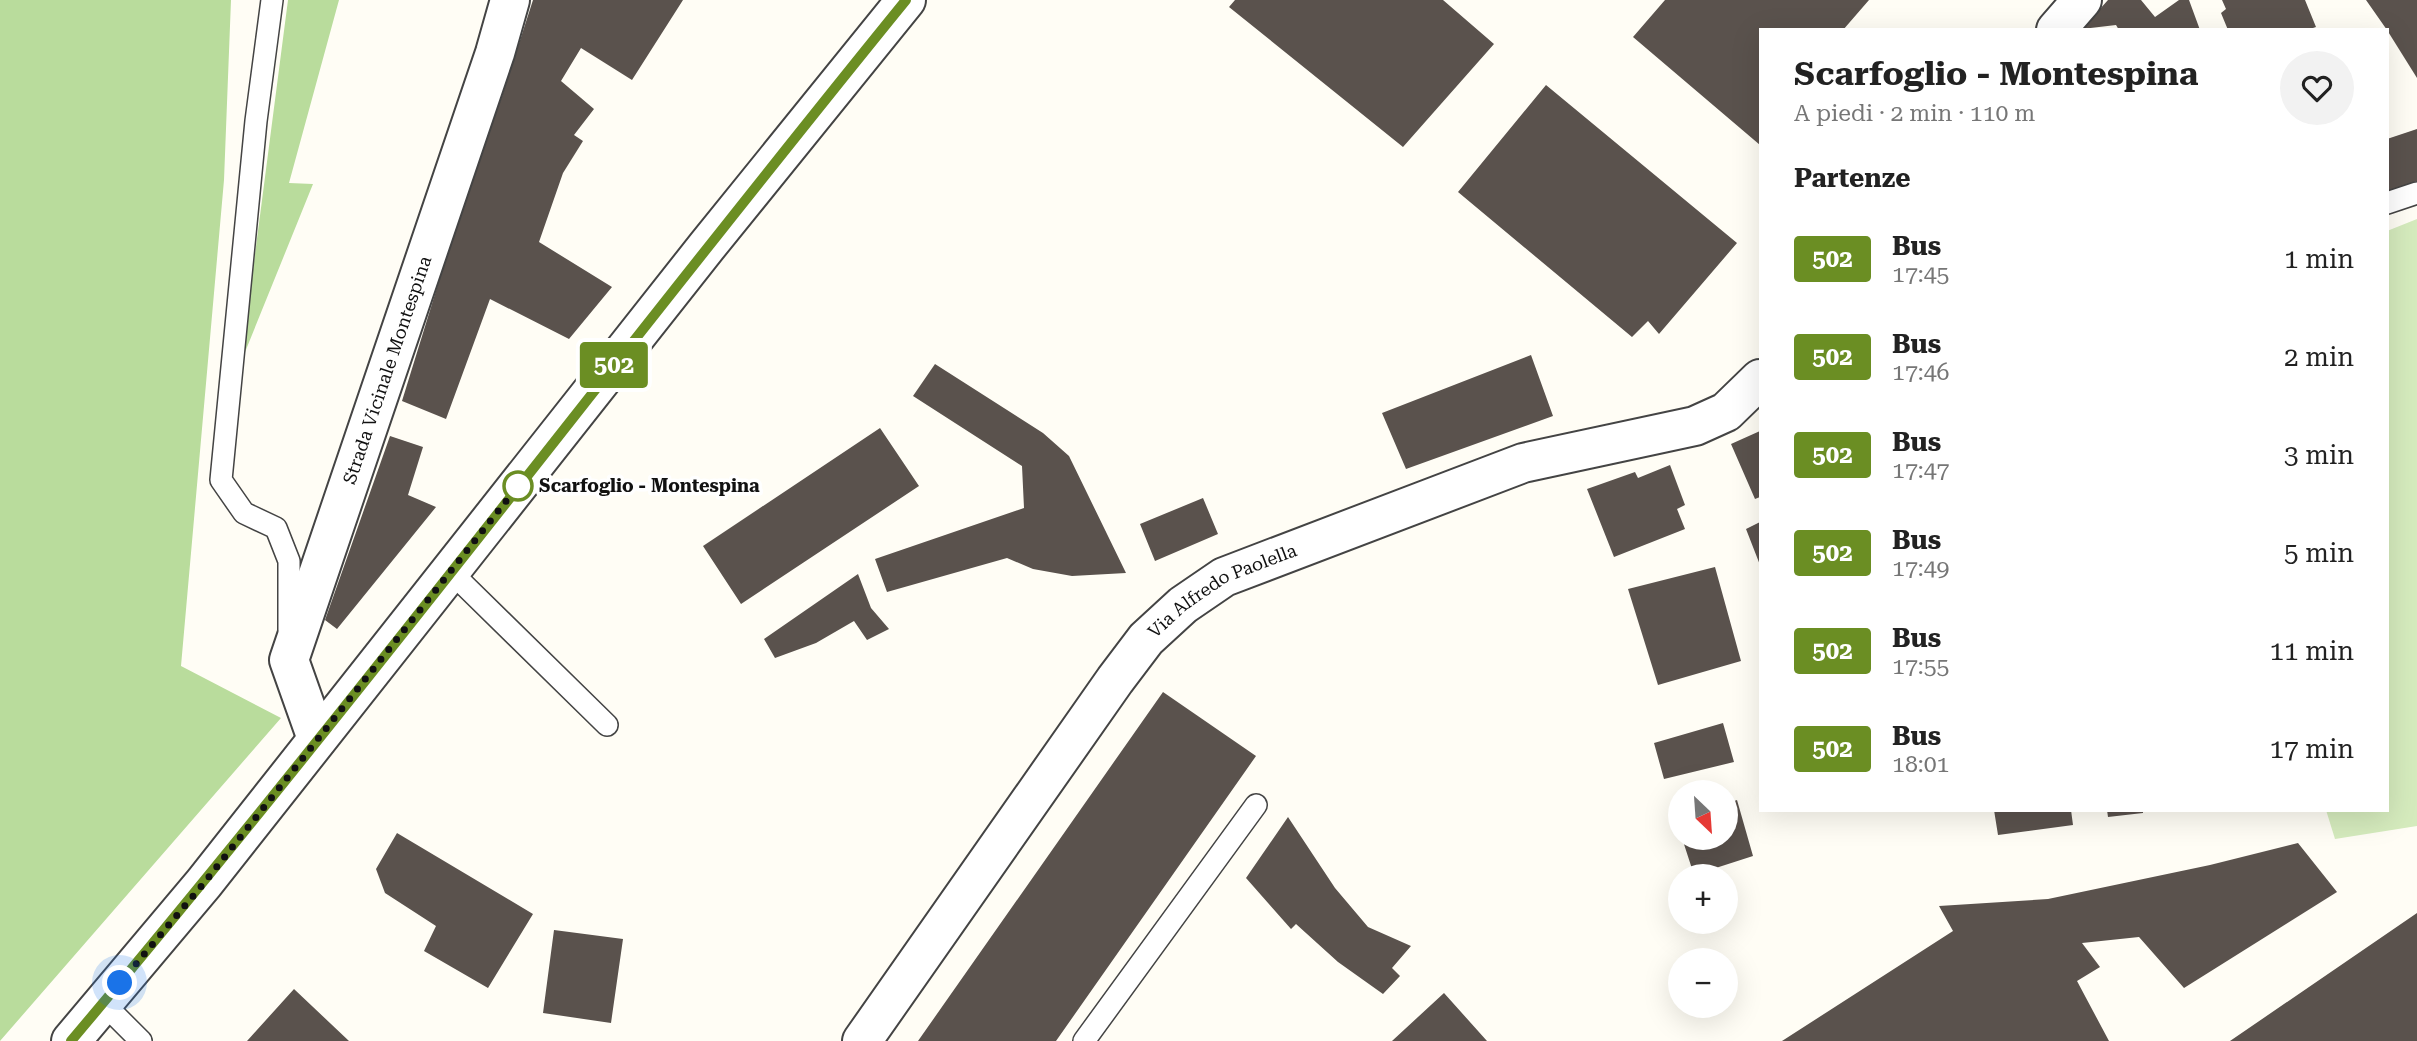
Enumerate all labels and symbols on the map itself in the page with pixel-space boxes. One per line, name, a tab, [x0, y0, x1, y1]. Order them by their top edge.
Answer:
street label: Strada Vicinale Montespina	[338, 253, 435, 487]
line badge: 502	[574, 342, 654, 388]
marker: Scarfoglio - Montespina	[503, 471, 533, 501]
place label: Scarfoglio - Montespina	[539, 475, 760, 496]
street label: Via Alfredo Paolella	[1143, 539, 1300, 642]
north arrow	[1668, 780, 1738, 850]
your location	[102, 965, 137, 1000]

